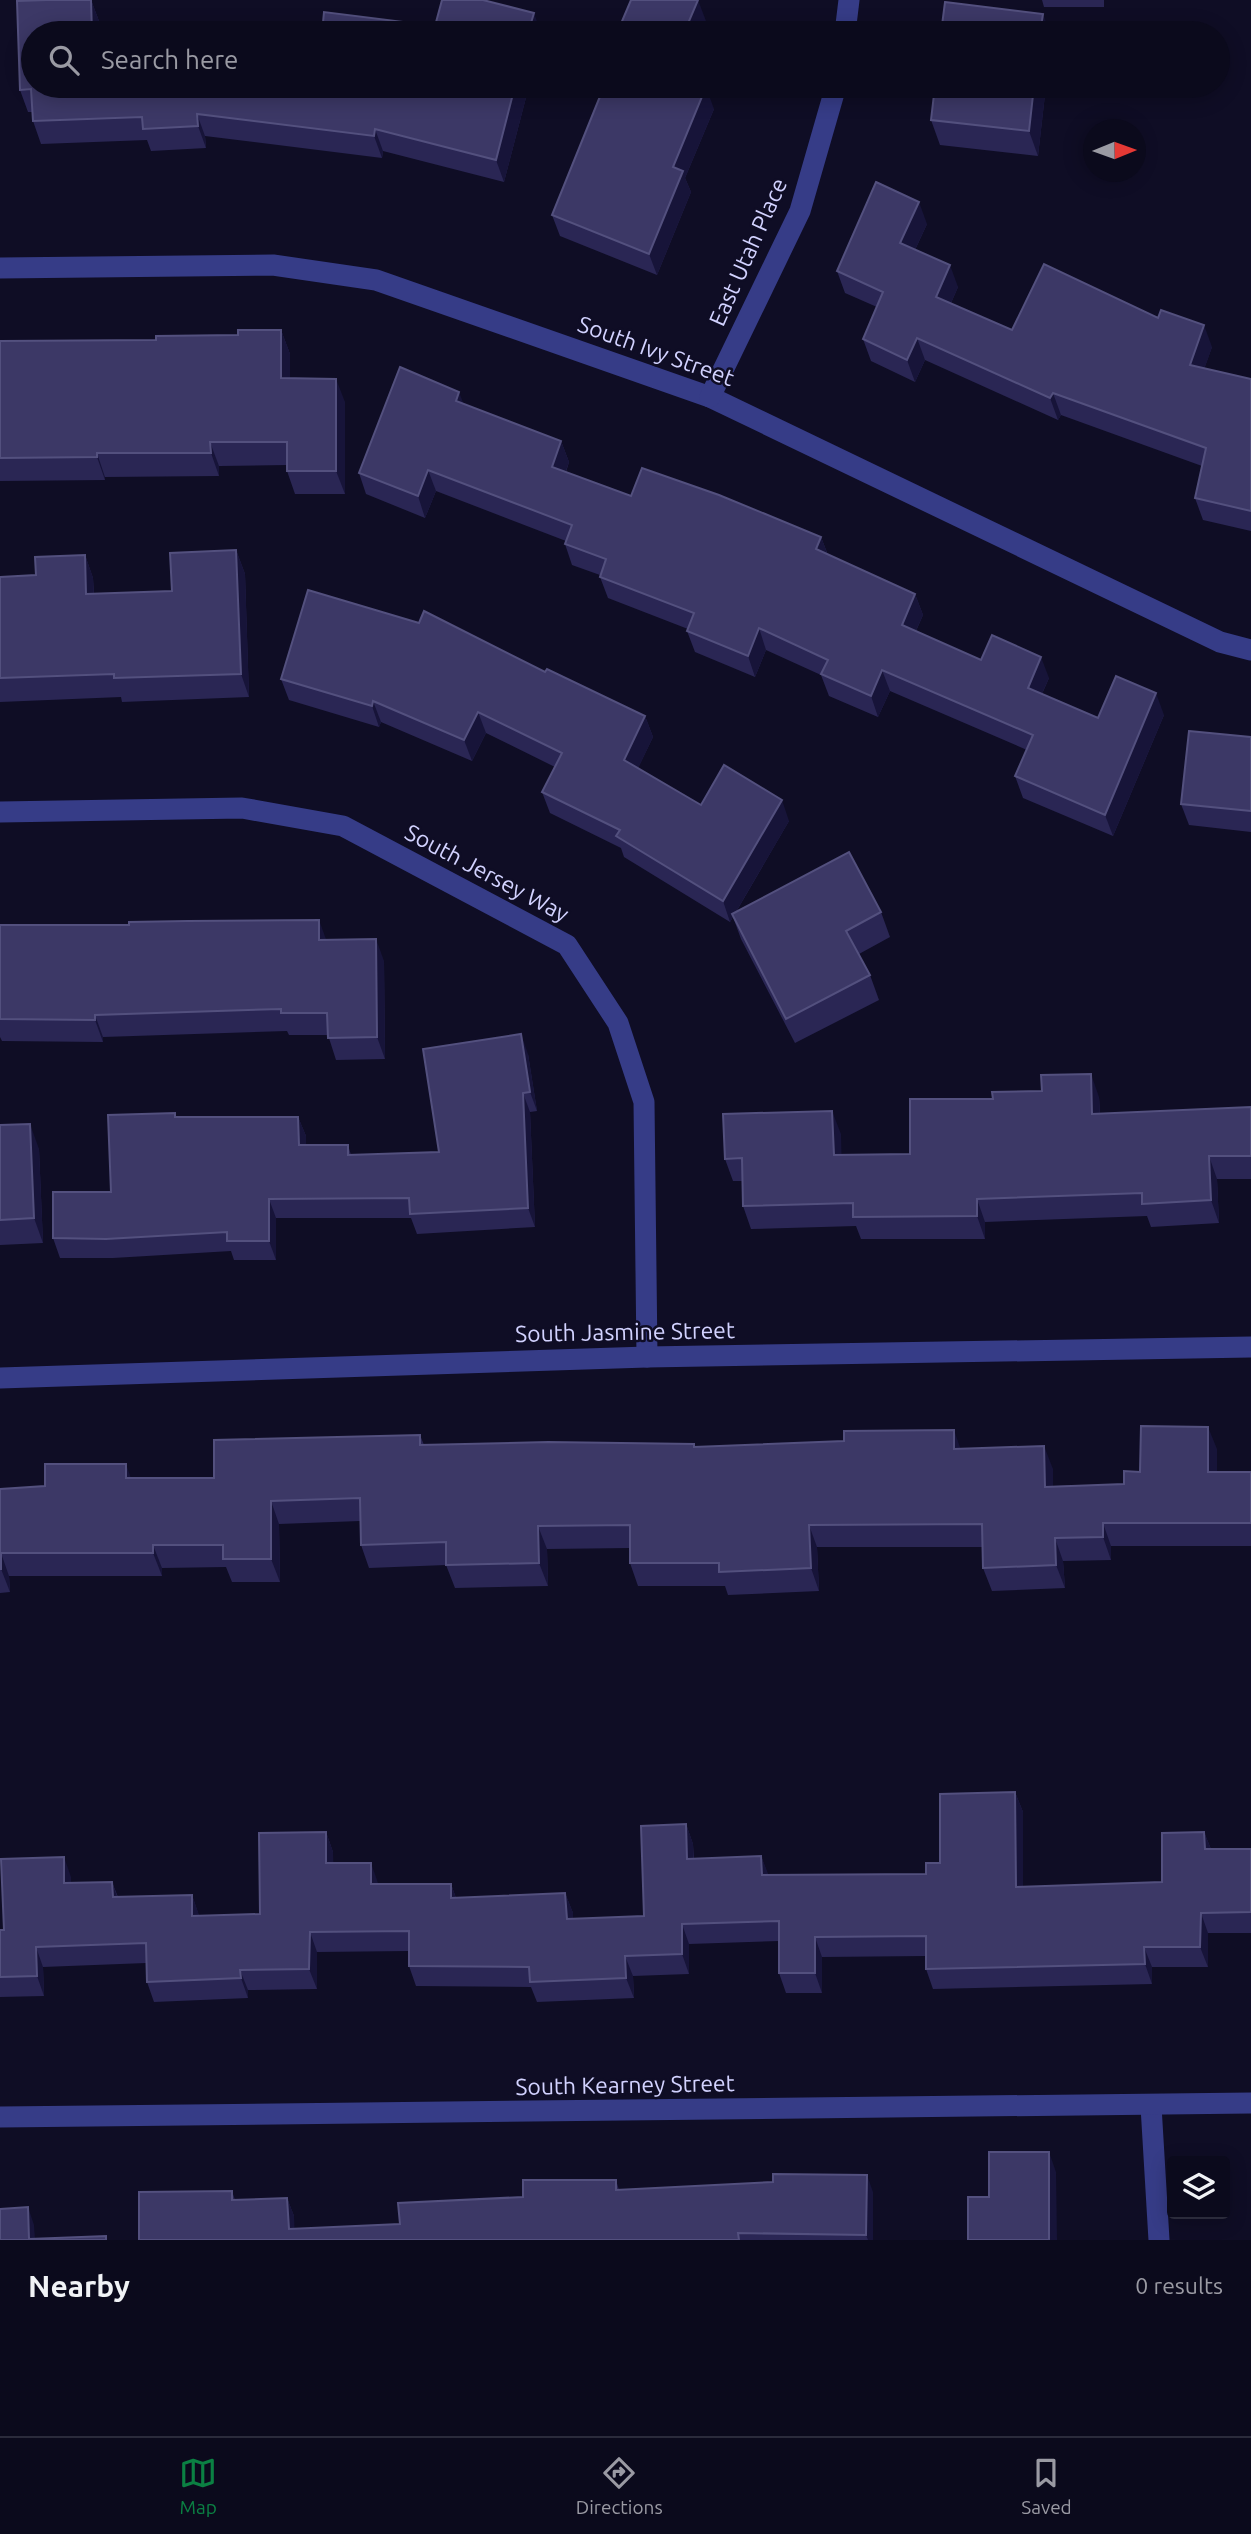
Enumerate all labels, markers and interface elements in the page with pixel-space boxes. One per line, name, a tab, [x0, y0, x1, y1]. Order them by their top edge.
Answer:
search box	[21, 21, 1230, 98]
icon: search	[45, 41, 83, 79]
text: Search here	[101, 45, 238, 74]
north arrow	[1083, 119, 1146, 182]
street label: East Utah Place	[704, 174, 791, 329]
street label: South Ivy Street	[575, 311, 738, 390]
street label: South Jersey Way	[401, 819, 573, 926]
street label: South Jasmine Street	[515, 1317, 735, 1346]
street label: South Kearney Street	[515, 2070, 735, 2099]
map controls	[1167, 2156, 1230, 2219]
button: layers	[1167, 2156, 1230, 2219]
text: Nearby	[28, 2269, 130, 2303]
text: 0 results	[1135, 2273, 1223, 2298]
tab: Map	[179, 2454, 217, 2518]
tab: Directions	[576, 2454, 663, 2518]
tab: Saved	[1021, 2454, 1072, 2518]

